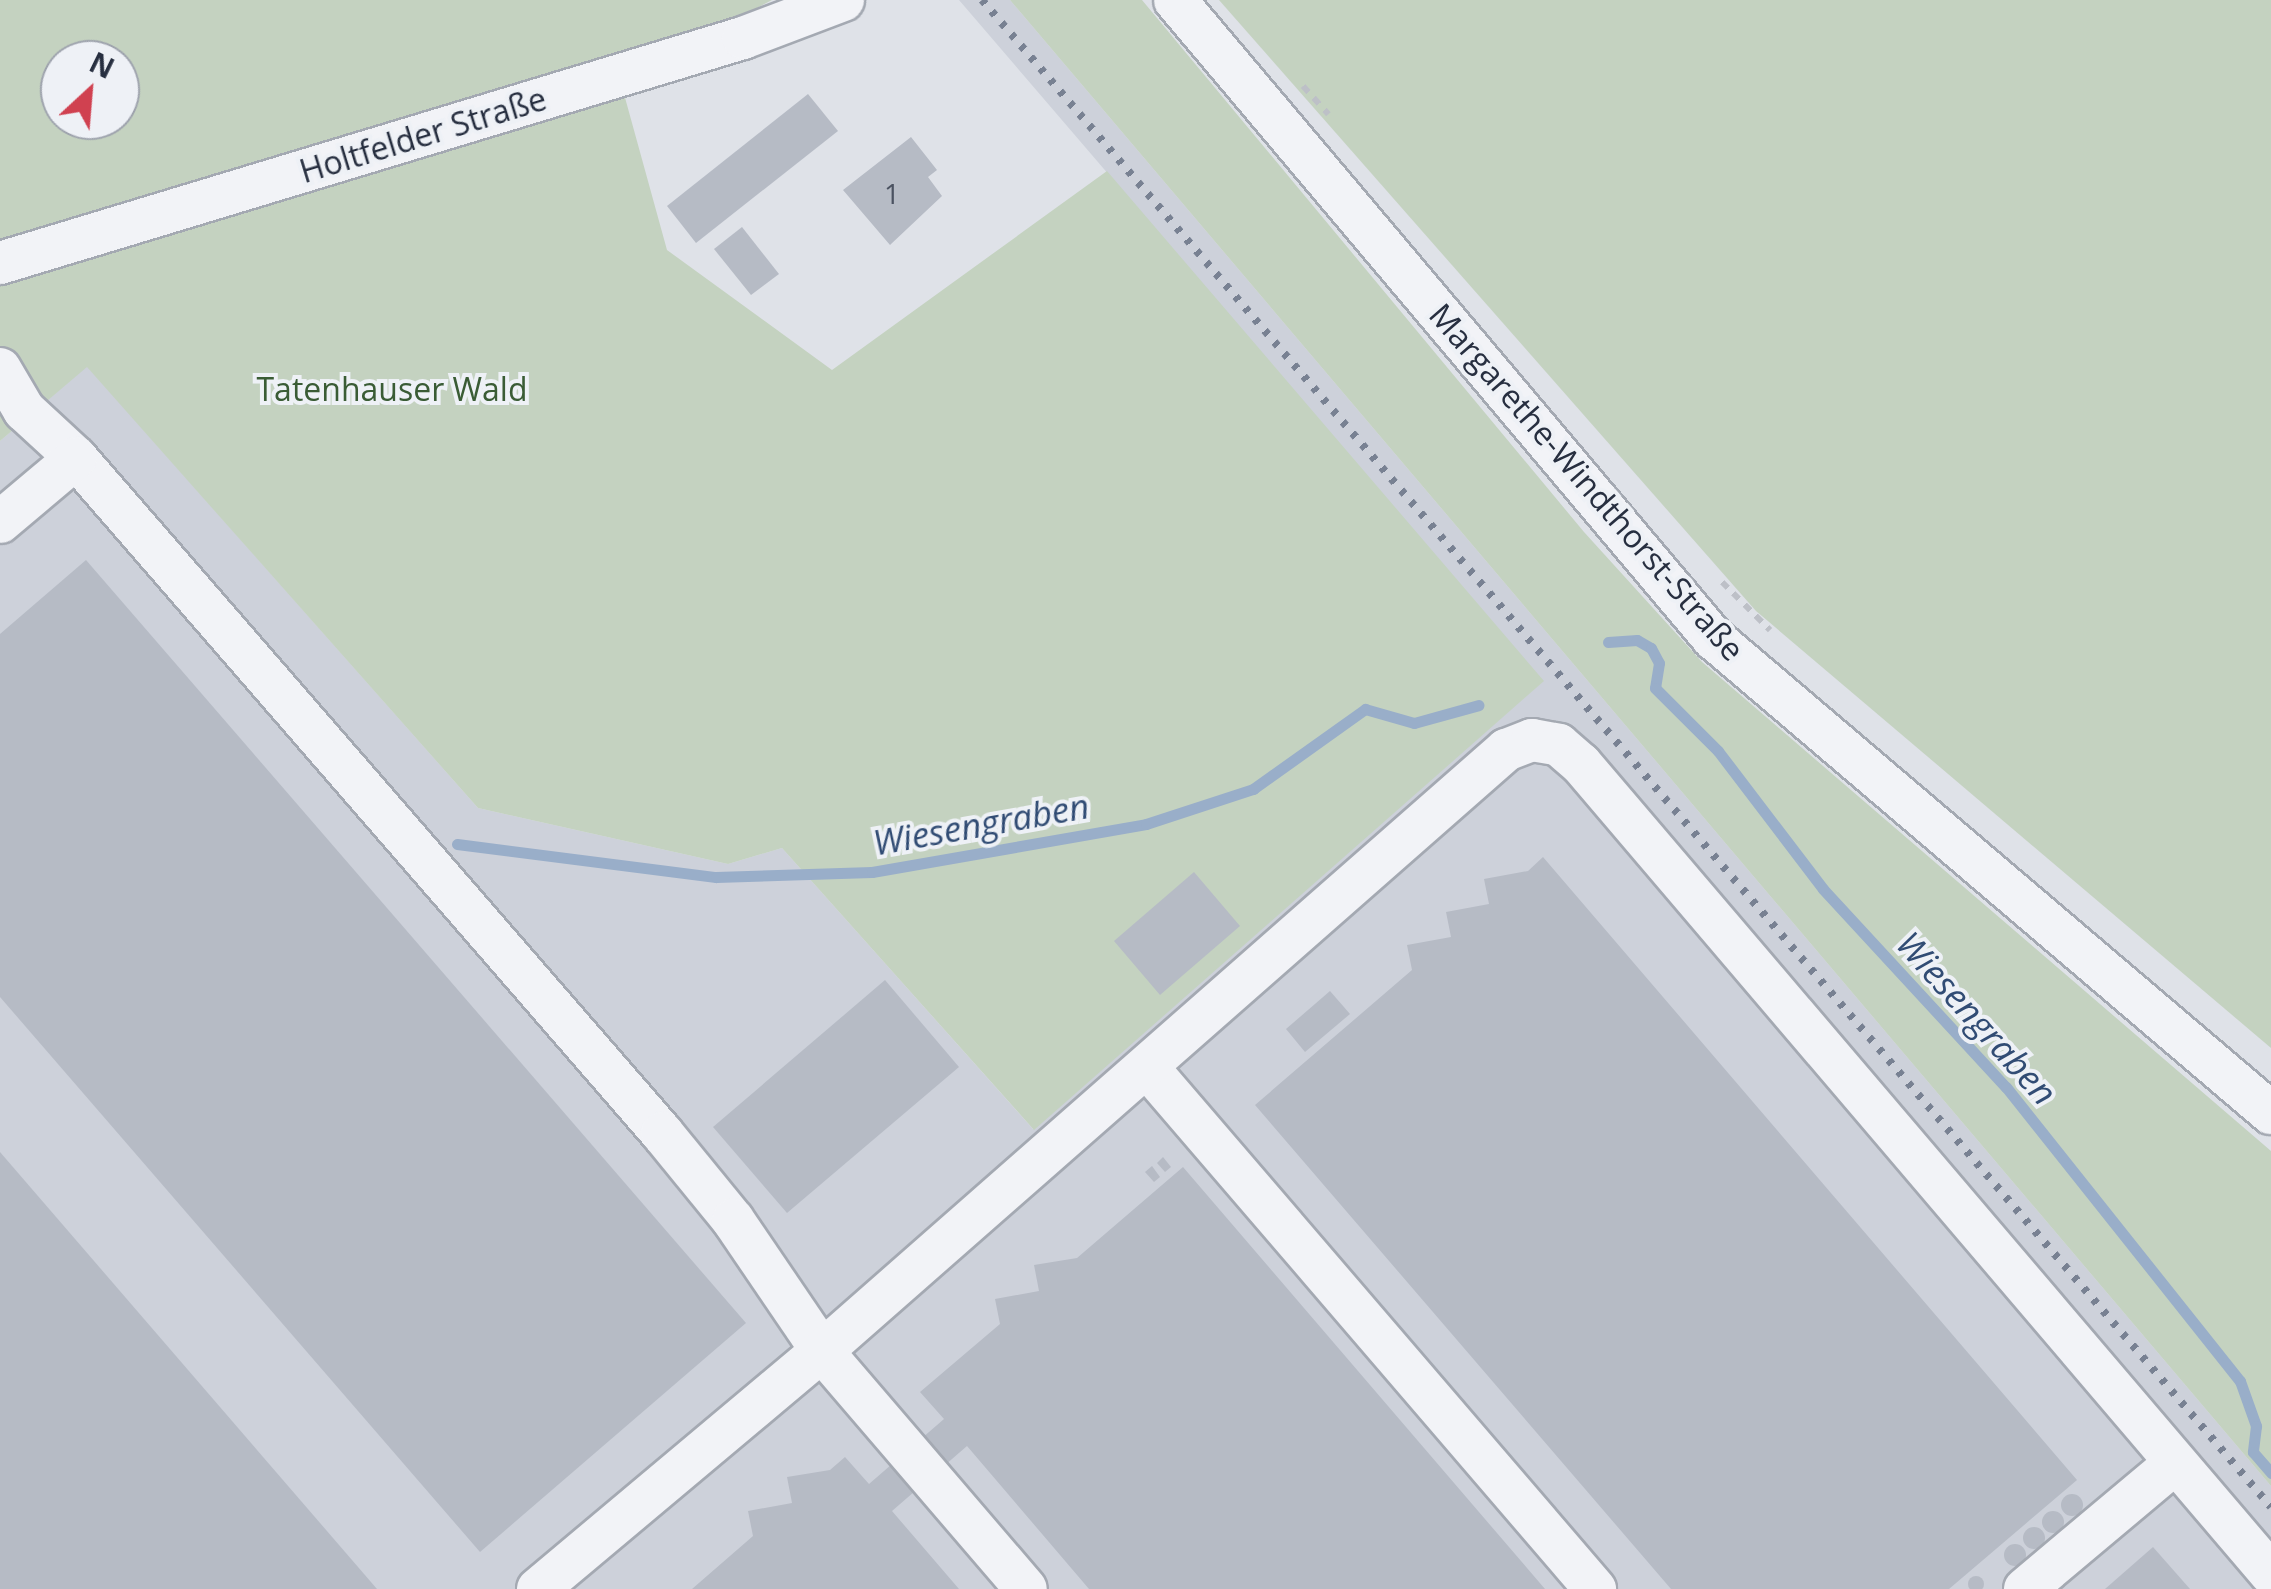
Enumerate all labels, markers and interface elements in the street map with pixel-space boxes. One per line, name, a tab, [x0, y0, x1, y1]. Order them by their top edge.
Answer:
north arrow	[40, 40, 140, 140]
text: N	[84, 43, 121, 87]
street label: Holtfelder Straße	[295, 79, 551, 191]
house number: 1	[884, 176, 900, 210]
street label: Margarethe-Windthorst-Straße	[1422, 296, 1752, 668]
park label: Tatenhauser Wald	[256, 370, 528, 408]
water label: Wiesengraben	[870, 784, 1092, 864]
water label: Wiesengraben	[1888, 923, 2066, 1113]

